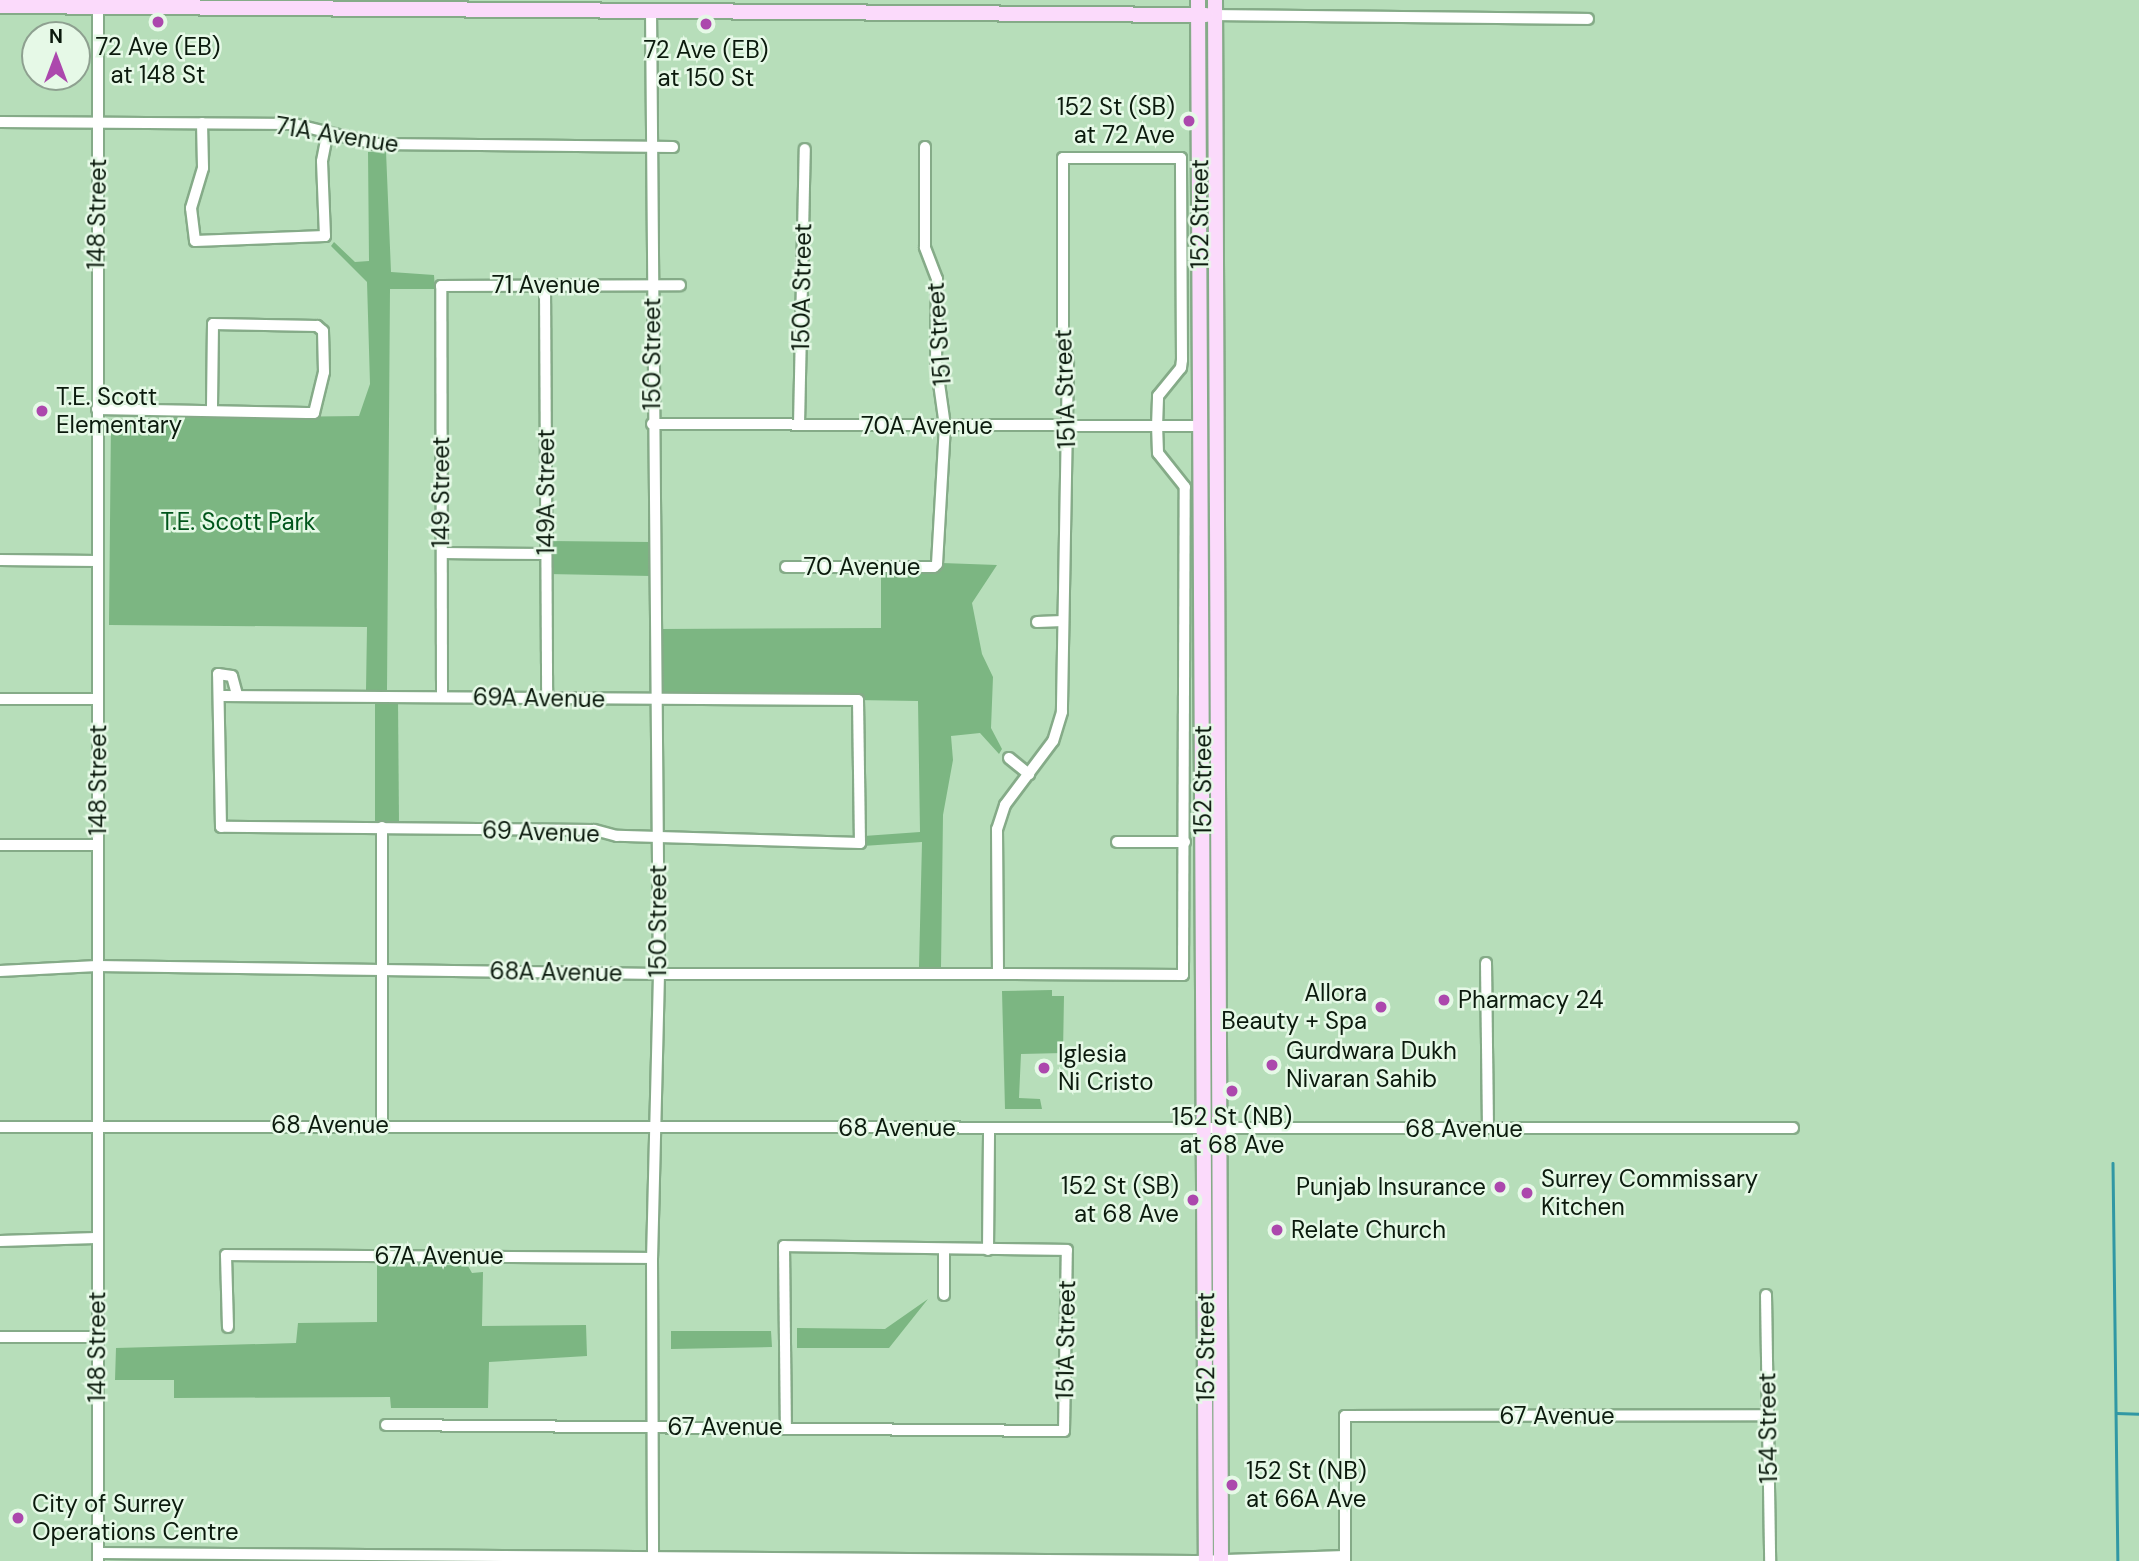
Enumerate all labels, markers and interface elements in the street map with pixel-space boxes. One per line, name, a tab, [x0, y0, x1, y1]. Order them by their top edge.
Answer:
marker: 72 Ave (EB) at 148 St	[150, 14, 166, 30]
marker: 72 Ave (EB) at 150 St	[698, 16, 714, 32]
north arrow	[21, 21, 91, 91]
text: N	[49, 24, 63, 49]
place label: 72 Ave (EB) at 148 St	[95, 33, 221, 89]
place label: 72 Ave (EB) at 150 St	[643, 36, 769, 92]
place label: 152 St (SB) at 72 Ave	[1057, 93, 1175, 149]
street label: 71A Avenue	[273, 111, 401, 159]
marker: 152 St (SB) at 72 Ave	[1181, 113, 1197, 129]
street label: 148 Street	[82, 158, 112, 270]
street label: 152 Street	[1186, 159, 1214, 269]
street label: 150A Street	[786, 223, 818, 351]
street label: 71 Avenue	[492, 271, 600, 299]
street label: 151 Street	[921, 281, 957, 387]
street label: 150 Street	[638, 298, 666, 410]
street label: 151A Street	[1049, 329, 1081, 449]
place label: T.E. Scott Elementary	[56, 383, 182, 439]
marker: T.E. Scott Elementary	[34, 403, 50, 419]
street label: 70A Avenue	[861, 412, 993, 440]
street label: 149A Street	[532, 429, 560, 555]
street label: 149 Street	[427, 436, 455, 548]
park label: T.E. Scott Park	[161, 508, 315, 536]
street label: 70 Avenue	[804, 553, 920, 581]
street label: 69A Avenue	[473, 682, 605, 714]
street label: 148 Street	[84, 724, 112, 836]
street label: 152 Street	[1189, 725, 1217, 835]
street label: 69 Avenue	[482, 816, 600, 848]
street label: 150 Street	[644, 865, 672, 977]
street label: 68A Avenue	[489, 956, 623, 988]
place label: Allora Beauty + Spa	[1221, 979, 1367, 1035]
place label: Pharmacy 24	[1458, 986, 1604, 1014]
marker: Pharmacy 24	[1436, 992, 1452, 1008]
marker: Allora Beauty + Spa	[1373, 999, 1389, 1015]
place label: Gurdwara Dukh Nivaran Sahib	[1286, 1037, 1457, 1093]
place label: Iglesia Ni Cristo	[1058, 1040, 1153, 1096]
marker: Gurdwara Dukh Nivaran Sahib	[1264, 1057, 1280, 1073]
marker: Iglesia Ni Cristo	[1036, 1060, 1052, 1076]
marker: 152 St (NB) at 68 Ave	[1224, 1083, 1240, 1099]
place label: 152 St (NB) at 68 Ave	[1172, 1103, 1292, 1159]
street label: 68 Avenue	[271, 1111, 389, 1139]
street label: 68 Avenue	[838, 1114, 956, 1142]
street label: 68 Avenue	[1405, 1115, 1523, 1143]
place label: Surrey Commissary Kitchen	[1541, 1165, 1758, 1221]
place label: 152 St (SB) at 68 Ave	[1061, 1172, 1179, 1228]
place label: Punjab Insurance	[1296, 1173, 1486, 1201]
marker: Punjab Insurance	[1492, 1179, 1508, 1195]
marker: Surrey Commissary Kitchen	[1519, 1185, 1535, 1201]
marker: 152 St (SB) at 68 Ave	[1185, 1192, 1201, 1208]
place label: Relate Church	[1291, 1216, 1446, 1244]
marker: Relate Church	[1269, 1222, 1285, 1238]
street label: 67A Avenue	[374, 1242, 504, 1270]
street label: 151A Street	[1051, 1280, 1081, 1400]
street label: 148 Street	[83, 1291, 111, 1403]
street label: 152 Street	[1192, 1292, 1220, 1402]
street label: 154 Street	[1753, 1372, 1783, 1484]
street label: 67 Avenue	[1499, 1402, 1615, 1430]
street label: 67 Avenue	[667, 1413, 783, 1441]
place label: 152 St (NB) at 66A Ave	[1246, 1457, 1367, 1513]
marker: 152 St (NB) at 66A Ave	[1224, 1477, 1240, 1493]
place label: City of Surrey Operations Centre	[32, 1490, 239, 1546]
marker: City of Surrey Operations Centre	[10, 1510, 26, 1526]

